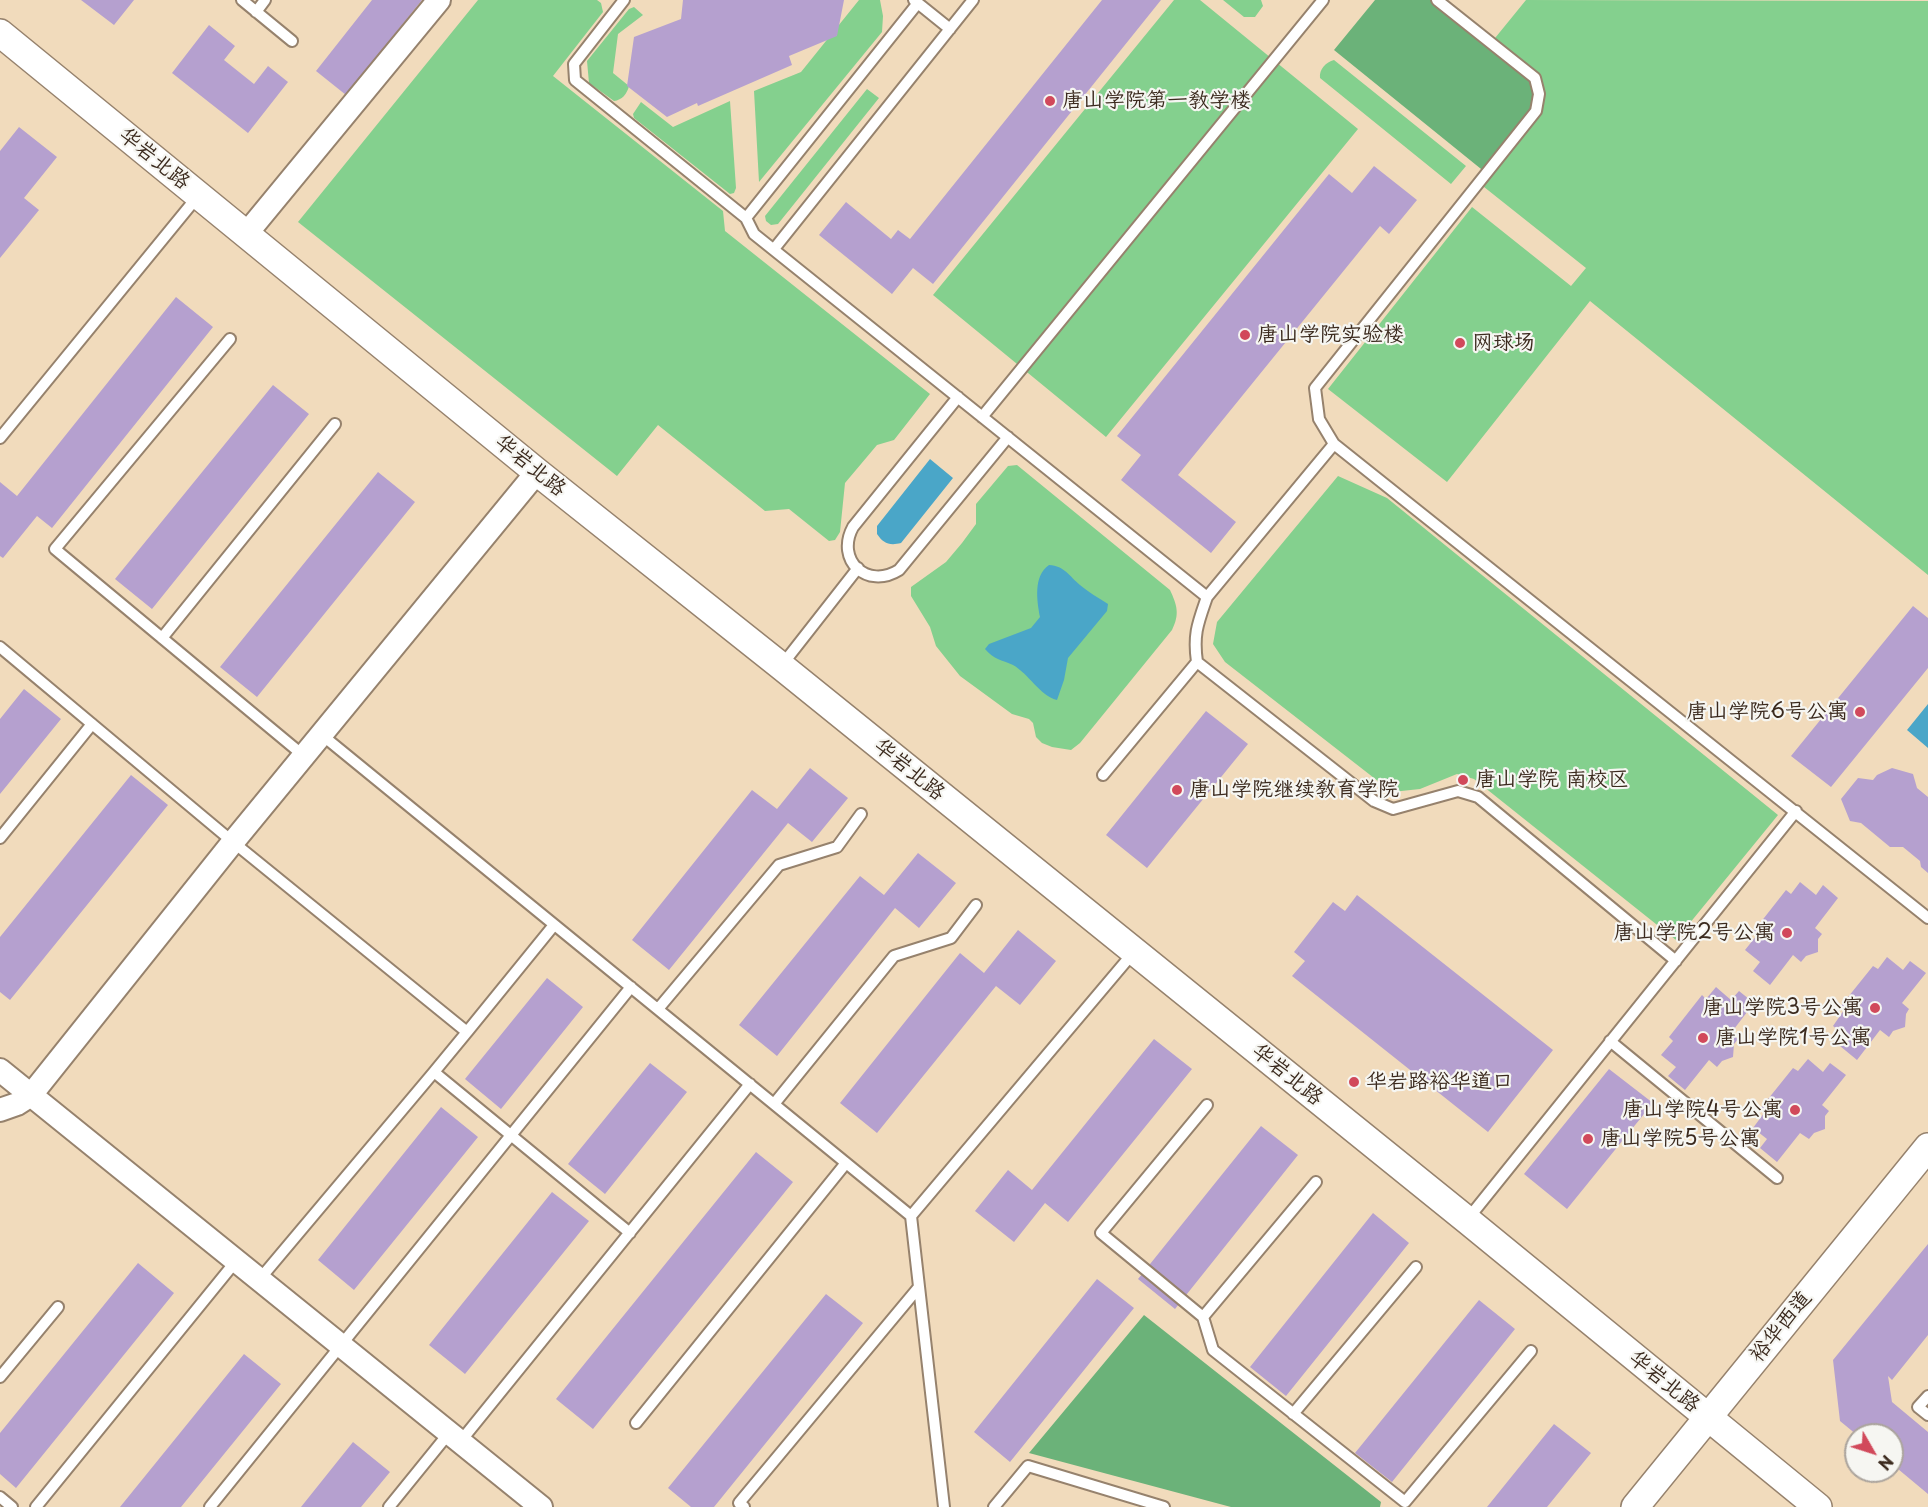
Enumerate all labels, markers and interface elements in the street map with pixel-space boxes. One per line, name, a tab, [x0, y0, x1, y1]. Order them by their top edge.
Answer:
place label: 唐山学院第一教学楼	[1062, 88, 1251, 114]
marker: 唐山学院第一教学楼	[1043, 94, 1057, 108]
street label: 华岩北路	[113, 123, 195, 195]
place label: 唐山学院实验楼	[1257, 322, 1404, 348]
marker: 唐山学院实验楼	[1238, 328, 1252, 342]
place label: 网球场	[1472, 330, 1535, 356]
marker: 网球场	[1453, 336, 1467, 350]
street label: 华岩北路	[489, 430, 571, 502]
place label: 唐山学院6号公寓	[1686, 699, 1848, 725]
marker: 唐山学院6号公寓	[1853, 705, 1867, 719]
street label: 华岩北路	[868, 734, 950, 806]
place label: 唐山学院 南校区	[1475, 767, 1629, 793]
marker: 唐山学院 南校区	[1456, 773, 1470, 787]
place label: 唐山学院继续教育学院	[1189, 777, 1399, 803]
marker: 唐山学院继续教育学院	[1170, 783, 1184, 797]
place label: 唐山学院2号公寓	[1613, 920, 1775, 946]
marker: 唐山学院2号公寓	[1780, 926, 1794, 940]
place label: 唐山学院3号公寓	[1702, 995, 1863, 1021]
marker: 唐山学院3号公寓	[1868, 1001, 1882, 1015]
place label: 唐山学院1号公寓	[1715, 1025, 1871, 1051]
marker: 唐山学院1号公寓	[1696, 1031, 1710, 1045]
street label: 华岩北路	[1246, 1039, 1328, 1111]
place label: 华岩路裕华道口	[1366, 1069, 1513, 1095]
marker: 华岩路裕华道口	[1347, 1075, 1361, 1089]
place label: 唐山学院4号公寓	[1622, 1097, 1783, 1123]
marker: 唐山学院4号公寓	[1788, 1103, 1802, 1117]
place label: 唐山学院5号公寓	[1600, 1126, 1761, 1152]
marker: 唐山学院5号公寓	[1581, 1132, 1595, 1146]
street label: 裕华西道	[1745, 1286, 1817, 1368]
street label: 华岩北路	[1623, 1346, 1705, 1418]
north arrow	[1844, 1423, 1904, 1483]
text: N	[1873, 1451, 1900, 1476]

